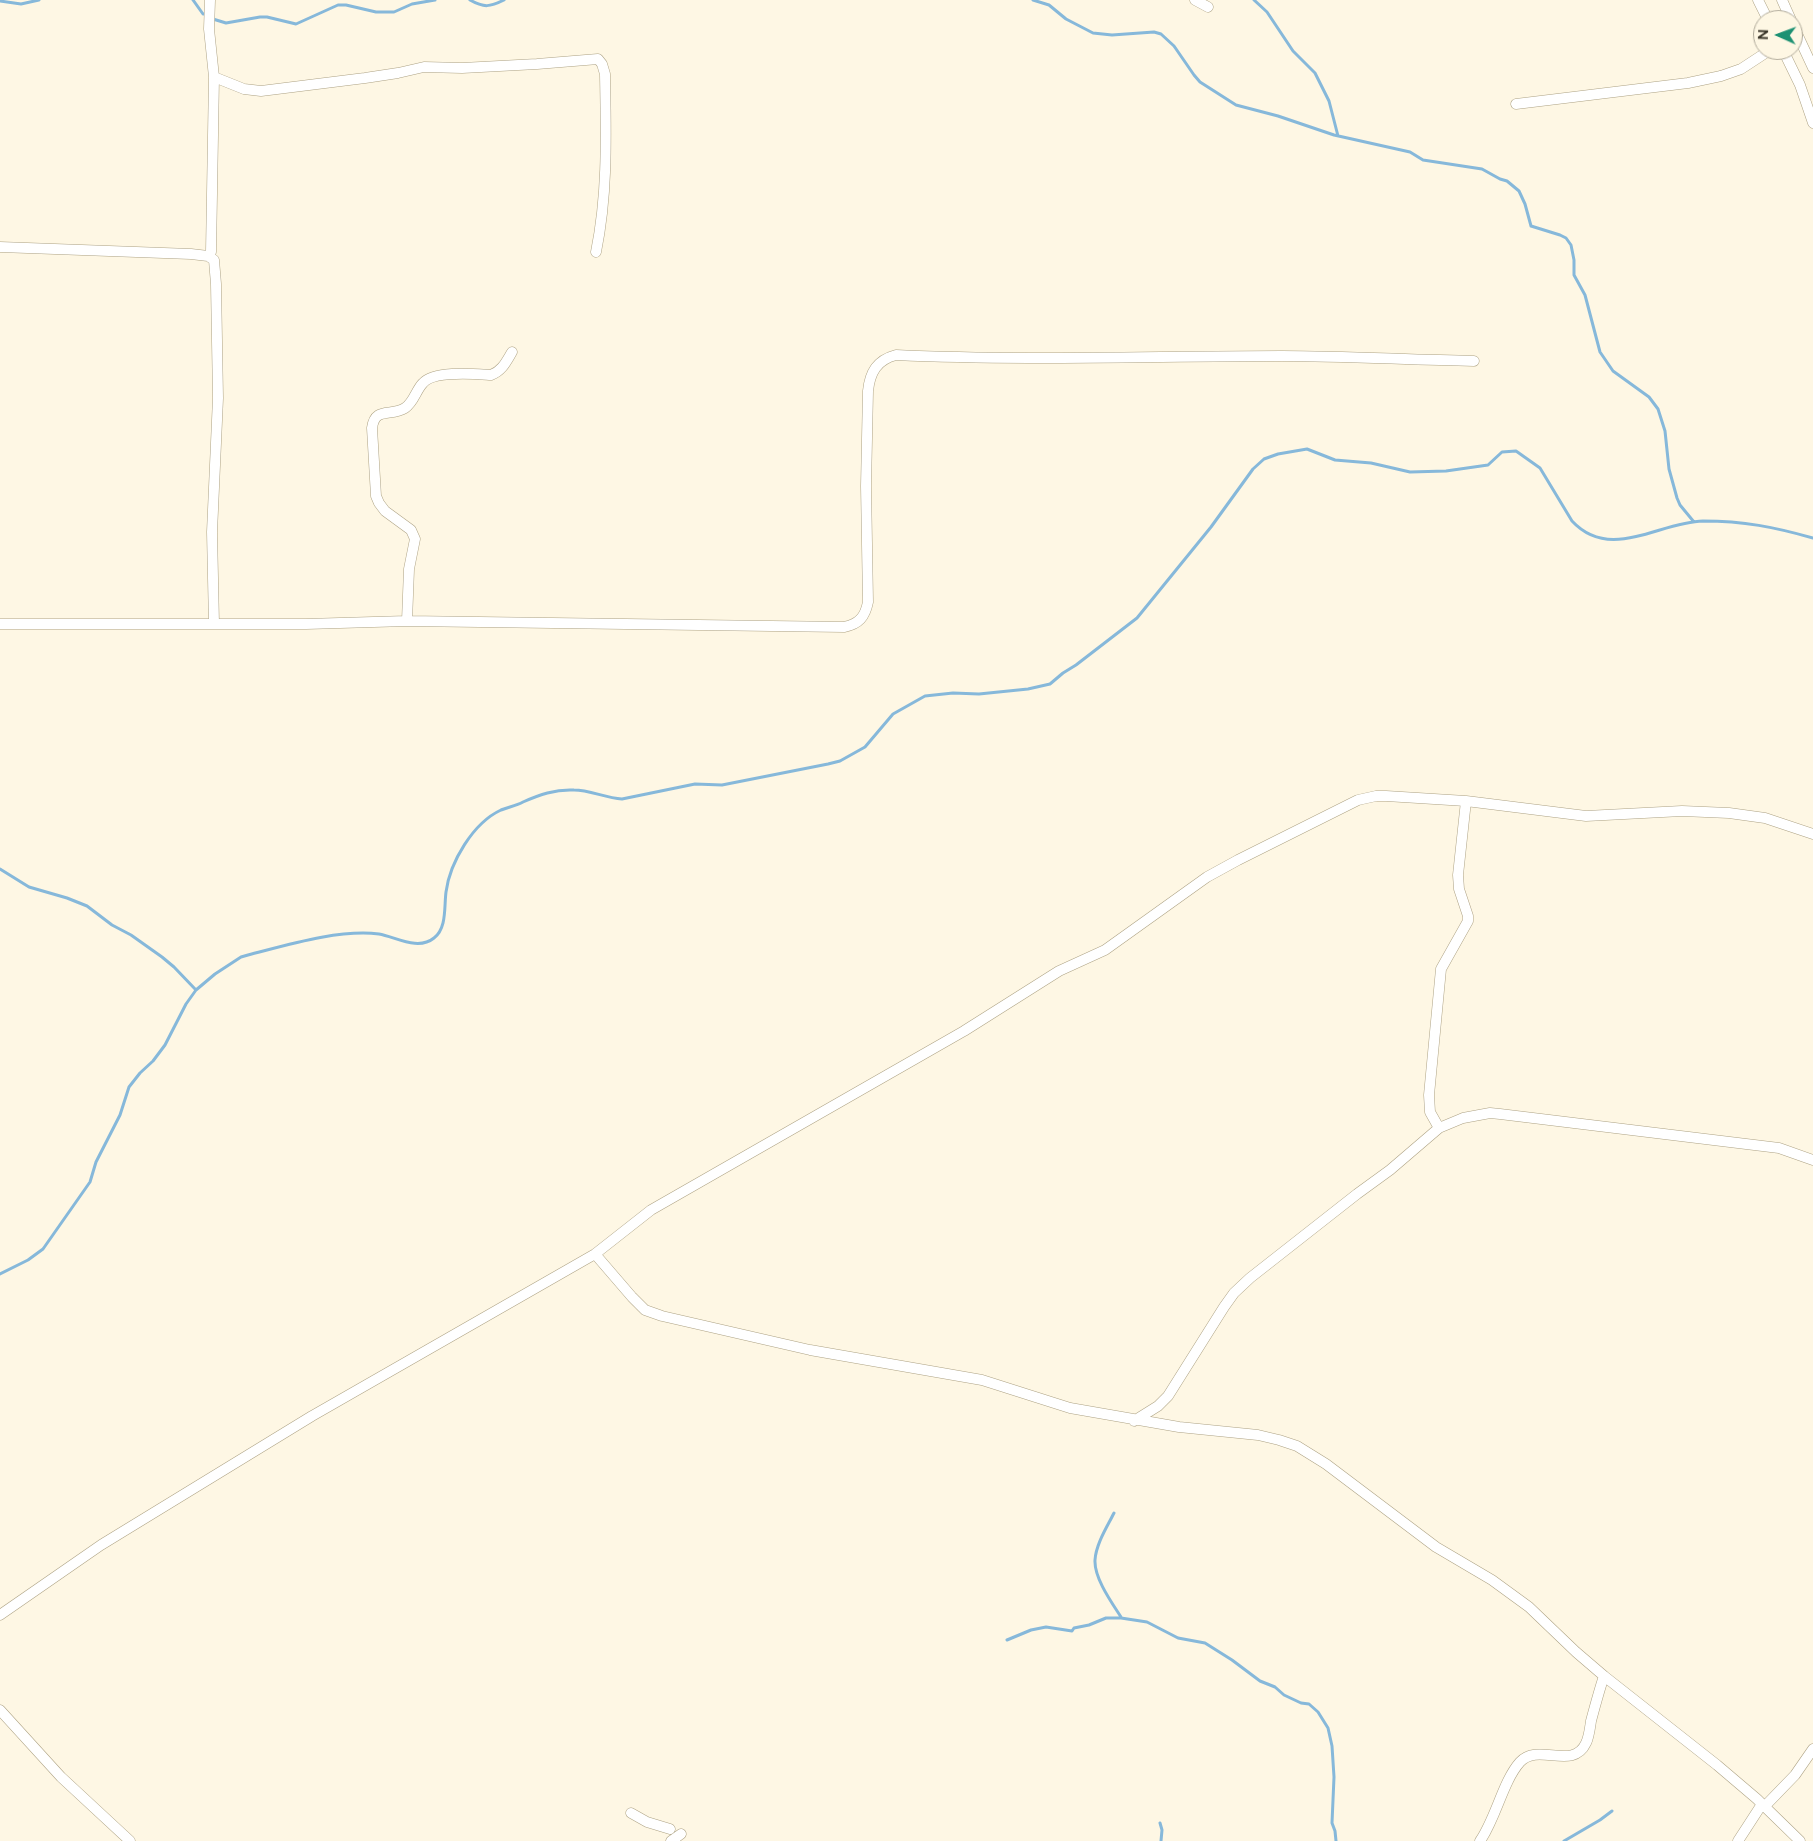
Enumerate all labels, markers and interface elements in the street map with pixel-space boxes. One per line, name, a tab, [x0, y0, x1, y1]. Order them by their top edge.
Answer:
north arrow	[1753, 10, 1803, 60]
text: N	[1755, 29, 1772, 40]

